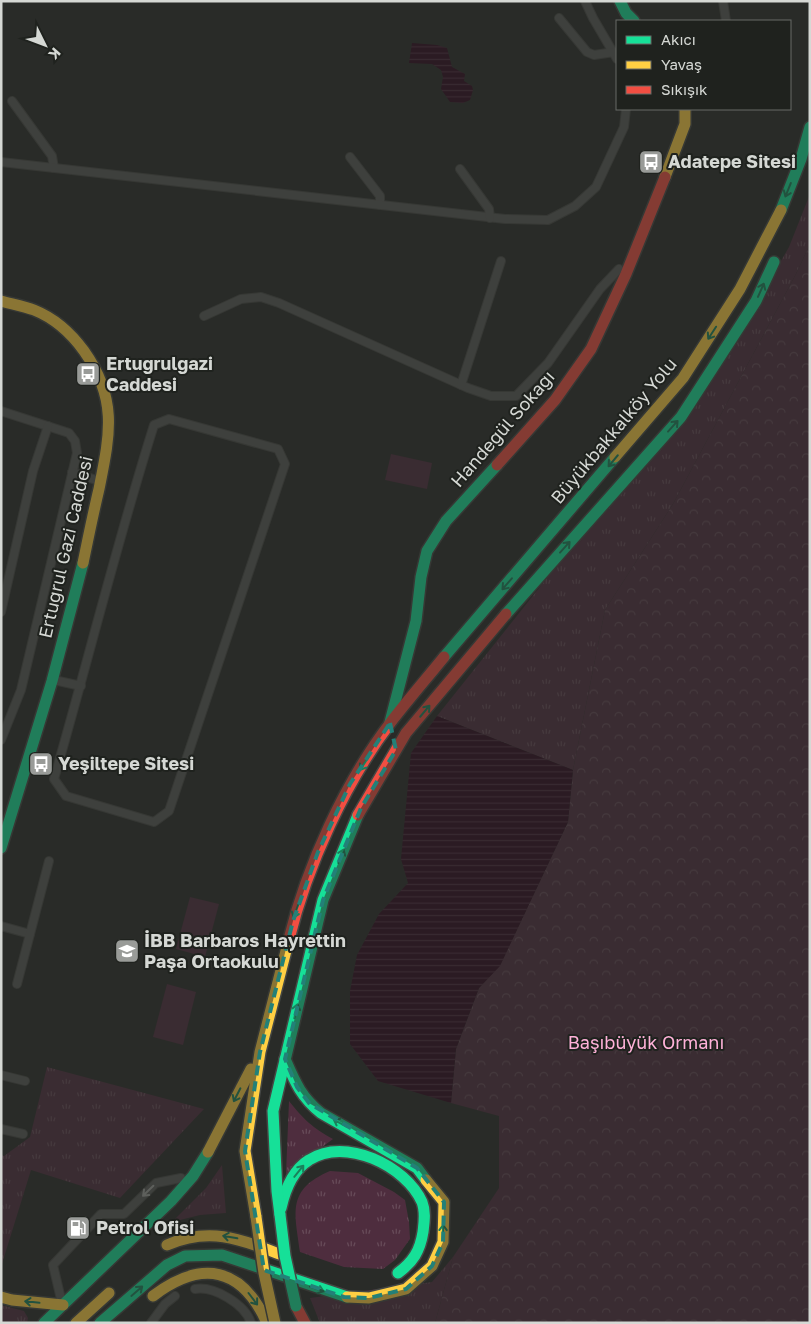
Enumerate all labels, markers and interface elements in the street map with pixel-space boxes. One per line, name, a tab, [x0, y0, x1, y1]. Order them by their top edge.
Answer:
north arrow	[20, 20, 70, 70]
legend	[616, 20, 791, 110]
text: Akıcı	[661, 30, 696, 48]
text: K	[45, 45, 65, 63]
text: Yavaş	[661, 55, 702, 73]
text: Sıkışık	[661, 80, 708, 98]
bus stop icon: Adatepe Sitesi	[638, 149, 664, 175]
place label: Adatepe Sitesi	[668, 150, 796, 172]
one-way arrow	[783, 182, 793, 197]
one-way arrow	[757, 283, 767, 298]
one-way arrow	[707, 325, 717, 339]
place label: Ertuğrulgazi Caddesi	[106, 352, 213, 395]
street label: Büyükbakkalköy Yolu	[546, 353, 681, 508]
bus stop icon: Ertuğrulgazi Caddesi	[75, 361, 101, 387]
street label: Handegül Sokağı	[446, 366, 559, 491]
one-way arrow	[667, 419, 679, 432]
street label: Ertuğrul Gazi Caddesi	[33, 453, 97, 640]
one-way arrow	[607, 454, 618, 467]
one-way arrow	[559, 541, 571, 554]
one-way arrow	[501, 577, 512, 590]
one-way arrow	[420, 704, 431, 717]
bus stop icon: Yeşiltepe Sitesi	[28, 751, 54, 777]
place label: Yeşiltepe Sitesi	[58, 752, 194, 774]
one-way arrow	[358, 756, 368, 770]
one-way arrow	[337, 849, 346, 864]
one-way arrow	[291, 903, 300, 918]
place label: İBB Barbaros Hayrettin Paşa Ortaokulu	[144, 929, 346, 972]
school or university icon: İBB Barbaros Hayrettin Paşa Ortaokulu	[114, 938, 140, 964]
one-way arrow	[292, 1004, 301, 1020]
park label: Başıbüyük Ormanı	[568, 1031, 724, 1053]
one-way arrow	[232, 1087, 241, 1102]
one-way arrow	[333, 1118, 348, 1127]
one-way arrow	[293, 1165, 304, 1178]
one-way arrow	[142, 1185, 154, 1197]
fuel station icon: Petrol Ofisi	[65, 1215, 91, 1241]
place label: Petrol Ofisi	[96, 1216, 194, 1238]
one-way arrow	[438, 1224, 448, 1240]
one-way arrow	[222, 1232, 238, 1242]
one-way arrow	[309, 1285, 324, 1294]
one-way arrow	[130, 1286, 143, 1297]
one-way arrow	[248, 1292, 258, 1306]
one-way arrow	[24, 1297, 40, 1307]

